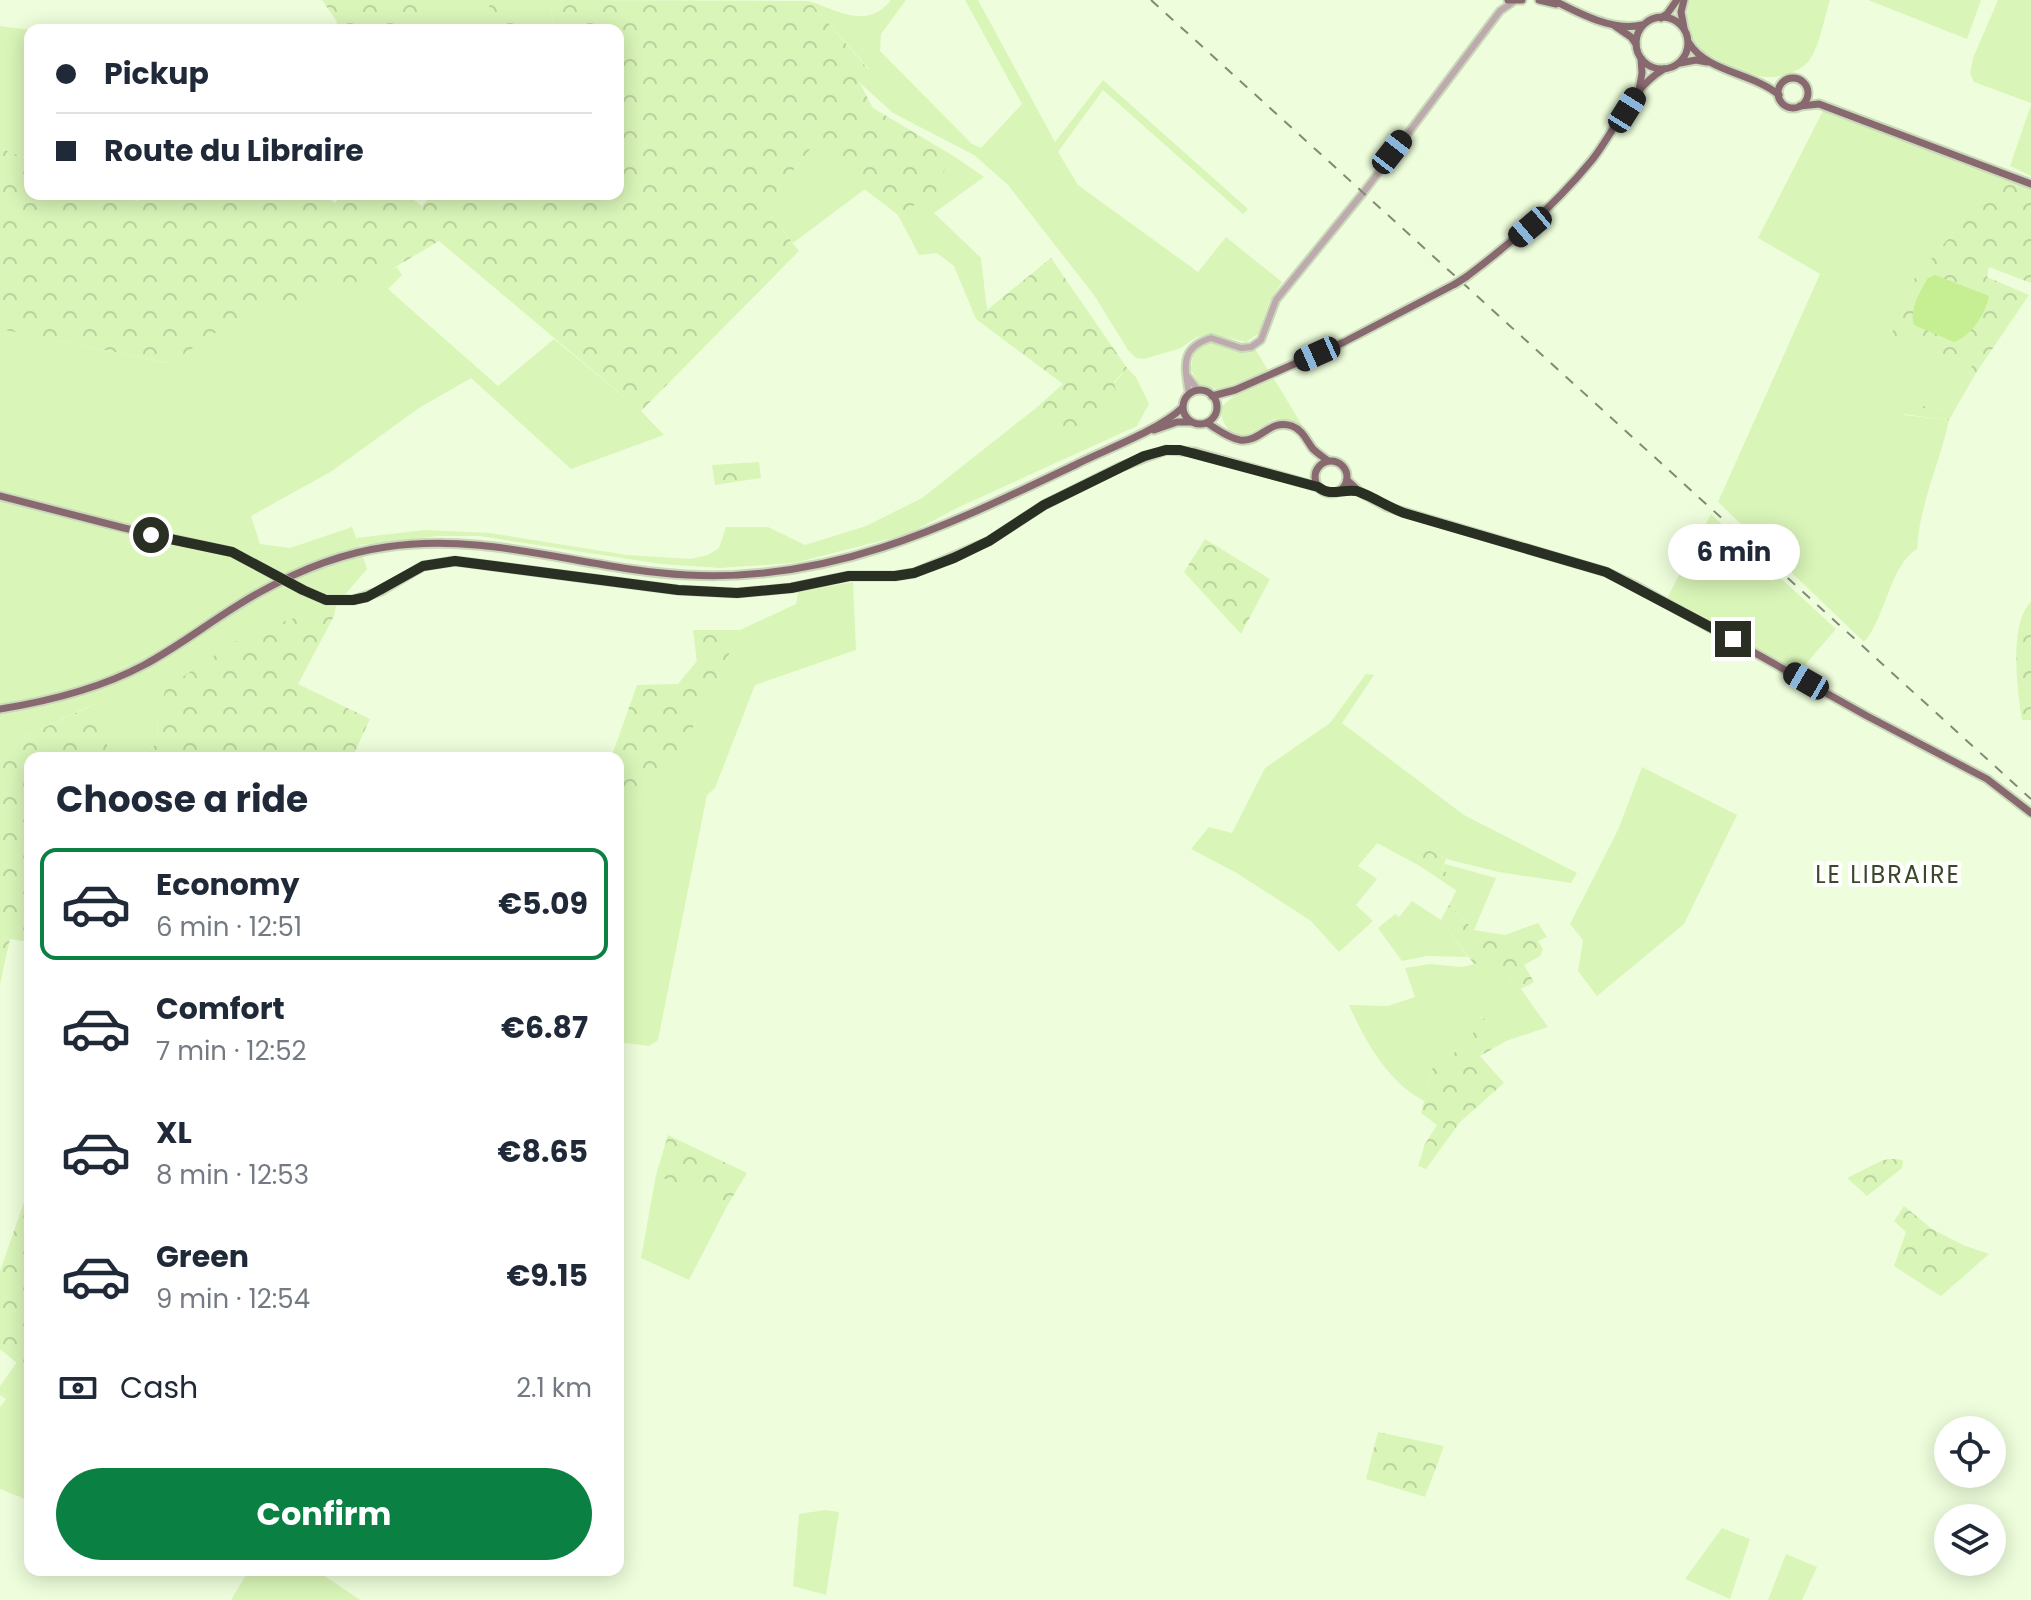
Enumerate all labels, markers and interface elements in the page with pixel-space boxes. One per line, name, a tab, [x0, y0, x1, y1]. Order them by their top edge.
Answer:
text: Pickup	[104, 52, 209, 95]
car	[1604, 83, 1650, 137]
car	[1368, 126, 1416, 178]
text: Route du Libraire	[104, 129, 364, 172]
car	[1504, 202, 1556, 252]
car	[1290, 333, 1344, 375]
route start	[133, 517, 169, 553]
callout: 6 min	[1667, 523, 1799, 579]
text: 6 min	[1697, 534, 1771, 570]
route end	[1715, 621, 1751, 657]
car	[1779, 659, 1833, 703]
text: Choose a ride	[56, 774, 308, 825]
district label: LE LIBRAIRE	[1815, 858, 1961, 891]
text: Economy	[156, 863, 300, 906]
icon: car	[60, 868, 132, 940]
text: €5.09	[498, 882, 588, 925]
text: 6 min · 12:51	[156, 909, 302, 945]
text: Comfort	[156, 987, 285, 1030]
icon: car	[60, 992, 132, 1064]
text: €6.87	[501, 1006, 588, 1049]
text: 7 min · 12:52	[156, 1033, 306, 1069]
text: XL	[156, 1111, 192, 1154]
icon: car	[60, 1116, 132, 1188]
text: €8.65	[498, 1130, 588, 1173]
text: 8 min · 12:53	[156, 1157, 309, 1193]
text: Green	[156, 1235, 249, 1278]
icon: car	[60, 1240, 132, 1312]
text: €9.15	[506, 1254, 588, 1297]
text: 9 min · 12:54	[156, 1281, 310, 1317]
icon: cash	[56, 1366, 100, 1410]
text: Cash	[120, 1366, 198, 1409]
text: 2.1 km	[516, 1370, 592, 1406]
map controls	[1934, 1416, 2006, 1576]
button: locate	[1934, 1416, 2006, 1488]
button: Confirm	[56, 1468, 592, 1560]
button: layers	[1934, 1504, 2006, 1576]

